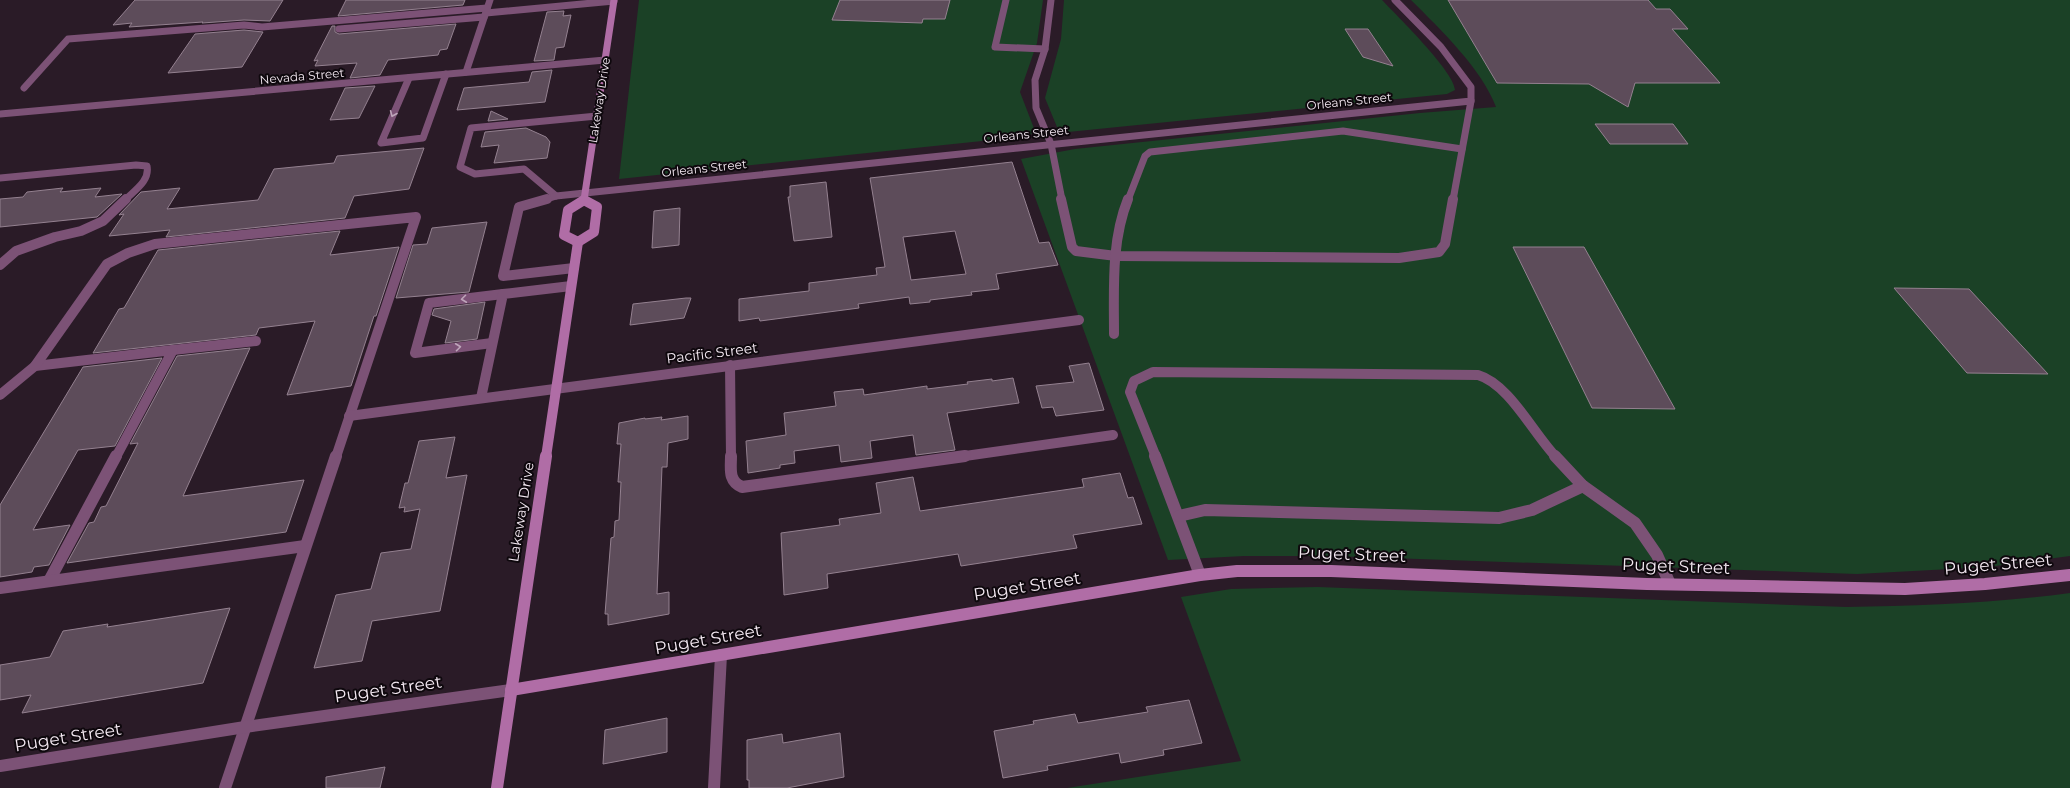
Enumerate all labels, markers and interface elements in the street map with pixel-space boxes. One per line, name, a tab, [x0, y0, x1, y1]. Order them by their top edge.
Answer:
street label: Lakeway Drive	[585, 56, 613, 144]
street label: Nevada Street	[259, 65, 345, 87]
street label: Orleans Street	[1306, 89, 1392, 113]
one-way arrow	[390, 109, 398, 117]
street label: Orleans Street	[983, 122, 1069, 146]
street label: Orleans Street	[661, 156, 747, 180]
one-way arrow	[461, 294, 467, 303]
street label: Pacific Street	[665, 338, 759, 368]
one-way arrow	[455, 343, 461, 352]
street label: Lakeway Drive	[504, 461, 538, 563]
street label: Puget Street	[1298, 542, 1407, 566]
street label: Puget Street	[1943, 549, 2053, 579]
street label: Puget Street	[1622, 554, 1731, 578]
street label: Puget Street	[972, 568, 1082, 604]
street label: Puget Street	[653, 620, 763, 658]
street label: Puget Street	[333, 672, 443, 706]
street label: Puget Street	[13, 719, 123, 755]

